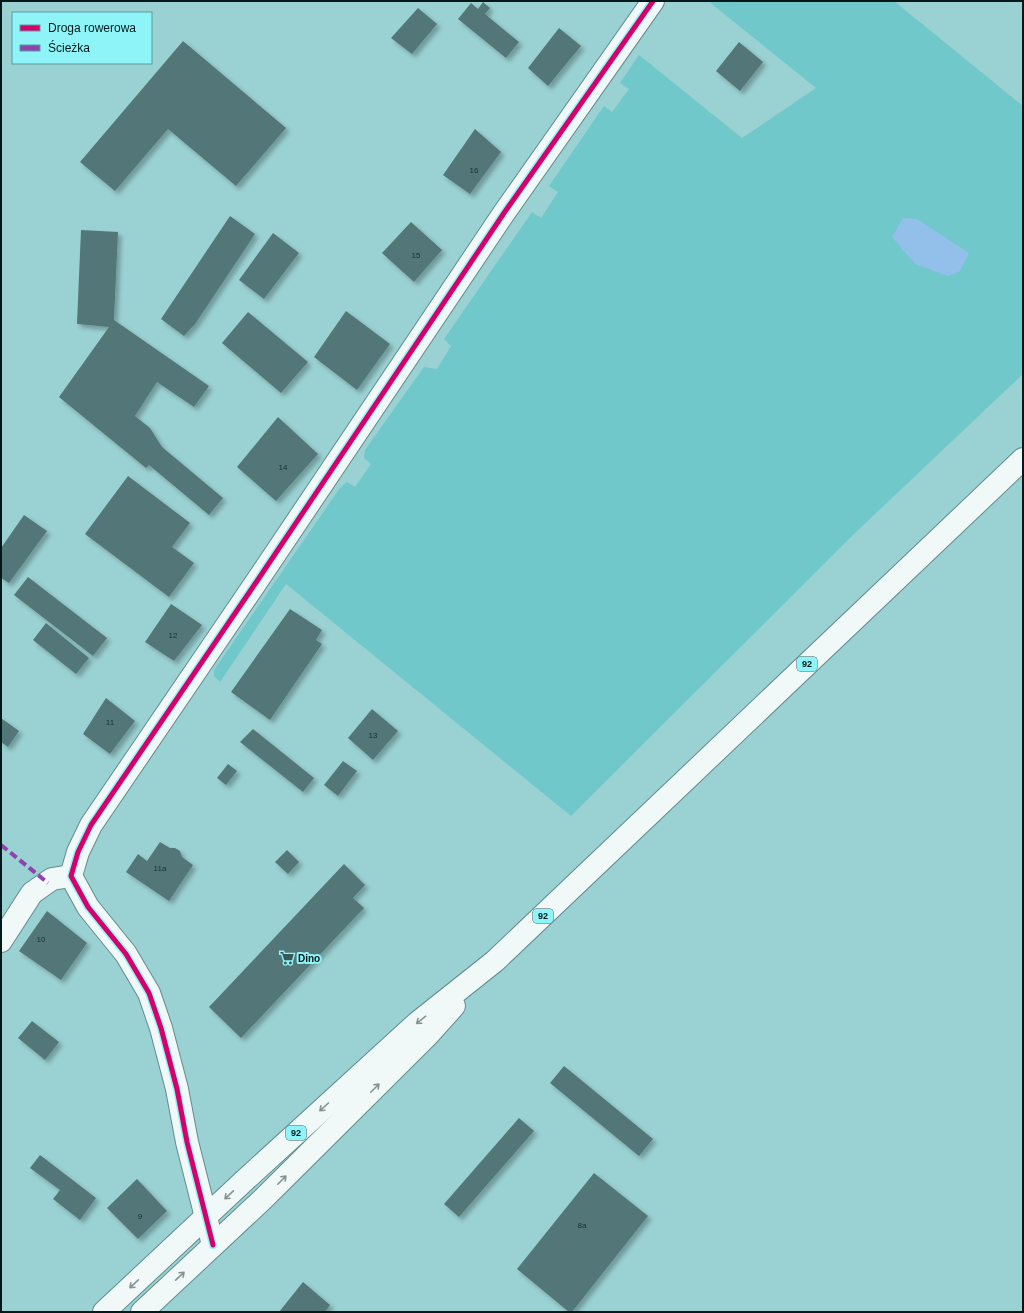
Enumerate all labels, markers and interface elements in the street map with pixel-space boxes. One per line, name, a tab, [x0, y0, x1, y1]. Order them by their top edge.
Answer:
legend	[12, 12, 152, 64]
text: Droga rowerowa	[48, 21, 136, 35]
text: Ścieżka	[48, 40, 90, 55]
house number: 16	[470, 166, 479, 175]
house number: 15	[412, 251, 421, 260]
house number: 14	[279, 463, 288, 472]
house number: 12	[169, 631, 178, 640]
road number: 92	[797, 657, 817, 671]
house number: 11	[106, 718, 115, 727]
house number: 13	[369, 731, 378, 740]
house number: 11a	[154, 864, 167, 873]
road number: 92	[533, 909, 553, 923]
house number: 10	[37, 935, 46, 944]
supermarket icon: Dino	[279, 950, 295, 966]
place label: Dino	[298, 953, 320, 964]
one-way arrow	[415, 1015, 426, 1024]
one-way arrow	[370, 1083, 380, 1093]
one-way arrow	[320, 1102, 330, 1111]
road number: 92	[286, 1126, 306, 1140]
one-way arrow	[277, 1175, 287, 1184]
one-way arrow	[224, 1190, 234, 1199]
house number: 9	[138, 1212, 143, 1221]
house number: 8a	[578, 1221, 587, 1230]
one-way arrow	[175, 1271, 186, 1280]
one-way arrow	[129, 1279, 139, 1289]

